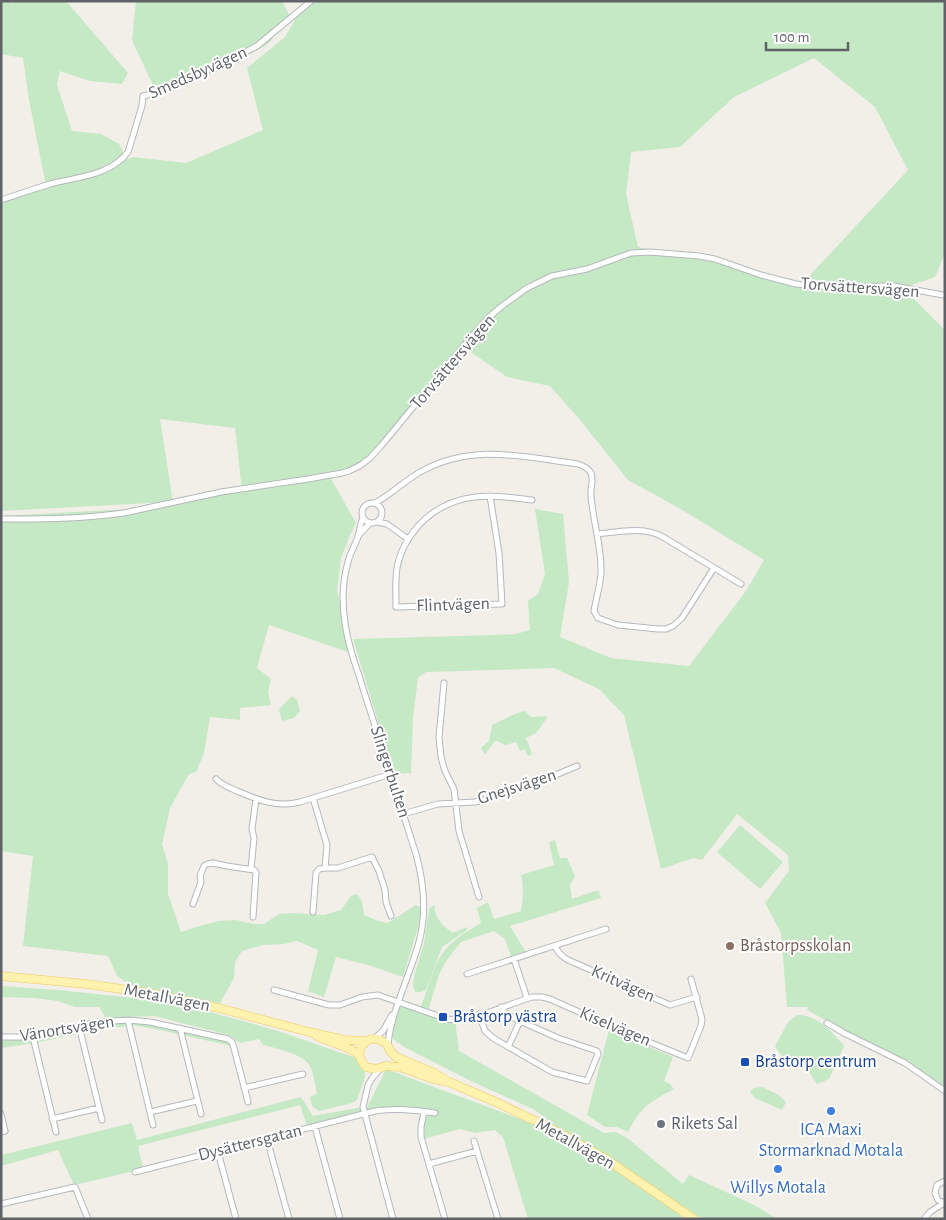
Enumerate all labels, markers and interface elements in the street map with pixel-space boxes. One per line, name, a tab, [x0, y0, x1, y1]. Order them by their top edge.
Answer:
scale bar	[766, 20, 848, 52]
text: 100 m	[774, 30, 809, 45]
street label: Smedsbyvägen	[146, 43, 250, 103]
street label: Torvsättersvägen	[800, 275, 920, 301]
street label: Torvsättersvägen	[407, 311, 499, 413]
street label: Flintvägen	[416, 595, 490, 615]
street label: Slingerbulten	[367, 724, 413, 820]
street label: Gnejsvägen	[475, 766, 559, 808]
place label: Bråstorpsskolan	[740, 937, 851, 955]
marker: Bråstorpsskolan	[724, 940, 736, 952]
street label: Kritvägen	[588, 962, 658, 1006]
street label: Metallvägen	[123, 981, 211, 1015]
street label: Kiselvägen	[577, 1004, 653, 1050]
place label: Bråstorp västra	[453, 1008, 557, 1026]
marker: Bråstorp västra	[437, 1011, 449, 1023]
street label: Vänortsvägen	[18, 1013, 116, 1045]
place label: Bråstorp centrum	[755, 1053, 877, 1071]
marker: Bråstorp centrum	[739, 1056, 751, 1068]
marker: ICA Maxi Stormarknad Motala	[825, 1105, 837, 1117]
street label: Metallvägen	[533, 1115, 617, 1173]
place label: Rikets Sal	[671, 1115, 738, 1133]
marker: Rikets Sal	[655, 1118, 667, 1130]
street label: Dysättersgatan	[196, 1121, 304, 1165]
place label: ICA Maxi Stormarknad Motala	[759, 1121, 903, 1160]
marker: Willys Motala	[772, 1163, 784, 1175]
place label: Willys Motala	[730, 1179, 826, 1197]

